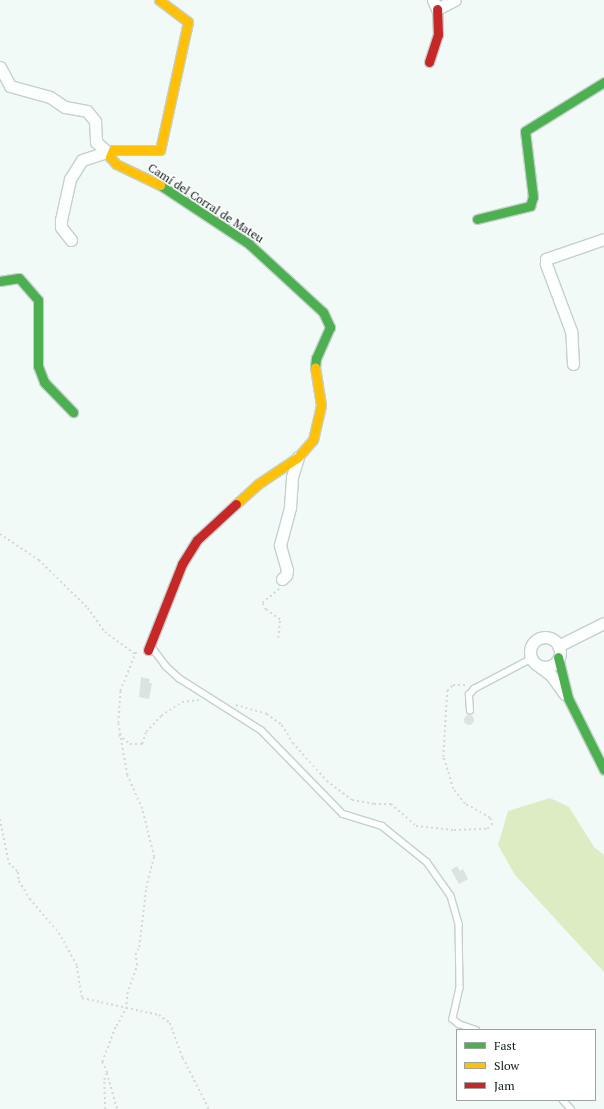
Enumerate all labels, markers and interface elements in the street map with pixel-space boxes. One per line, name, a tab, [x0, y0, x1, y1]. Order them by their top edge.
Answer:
street label: Camí del Corral de Mateu	[145, 160, 267, 246]
legend	[456, 1029, 596, 1101]
text: Fast	[494, 1038, 516, 1053]
text: Slow	[494, 1058, 519, 1073]
text: Jam	[494, 1078, 515, 1093]

